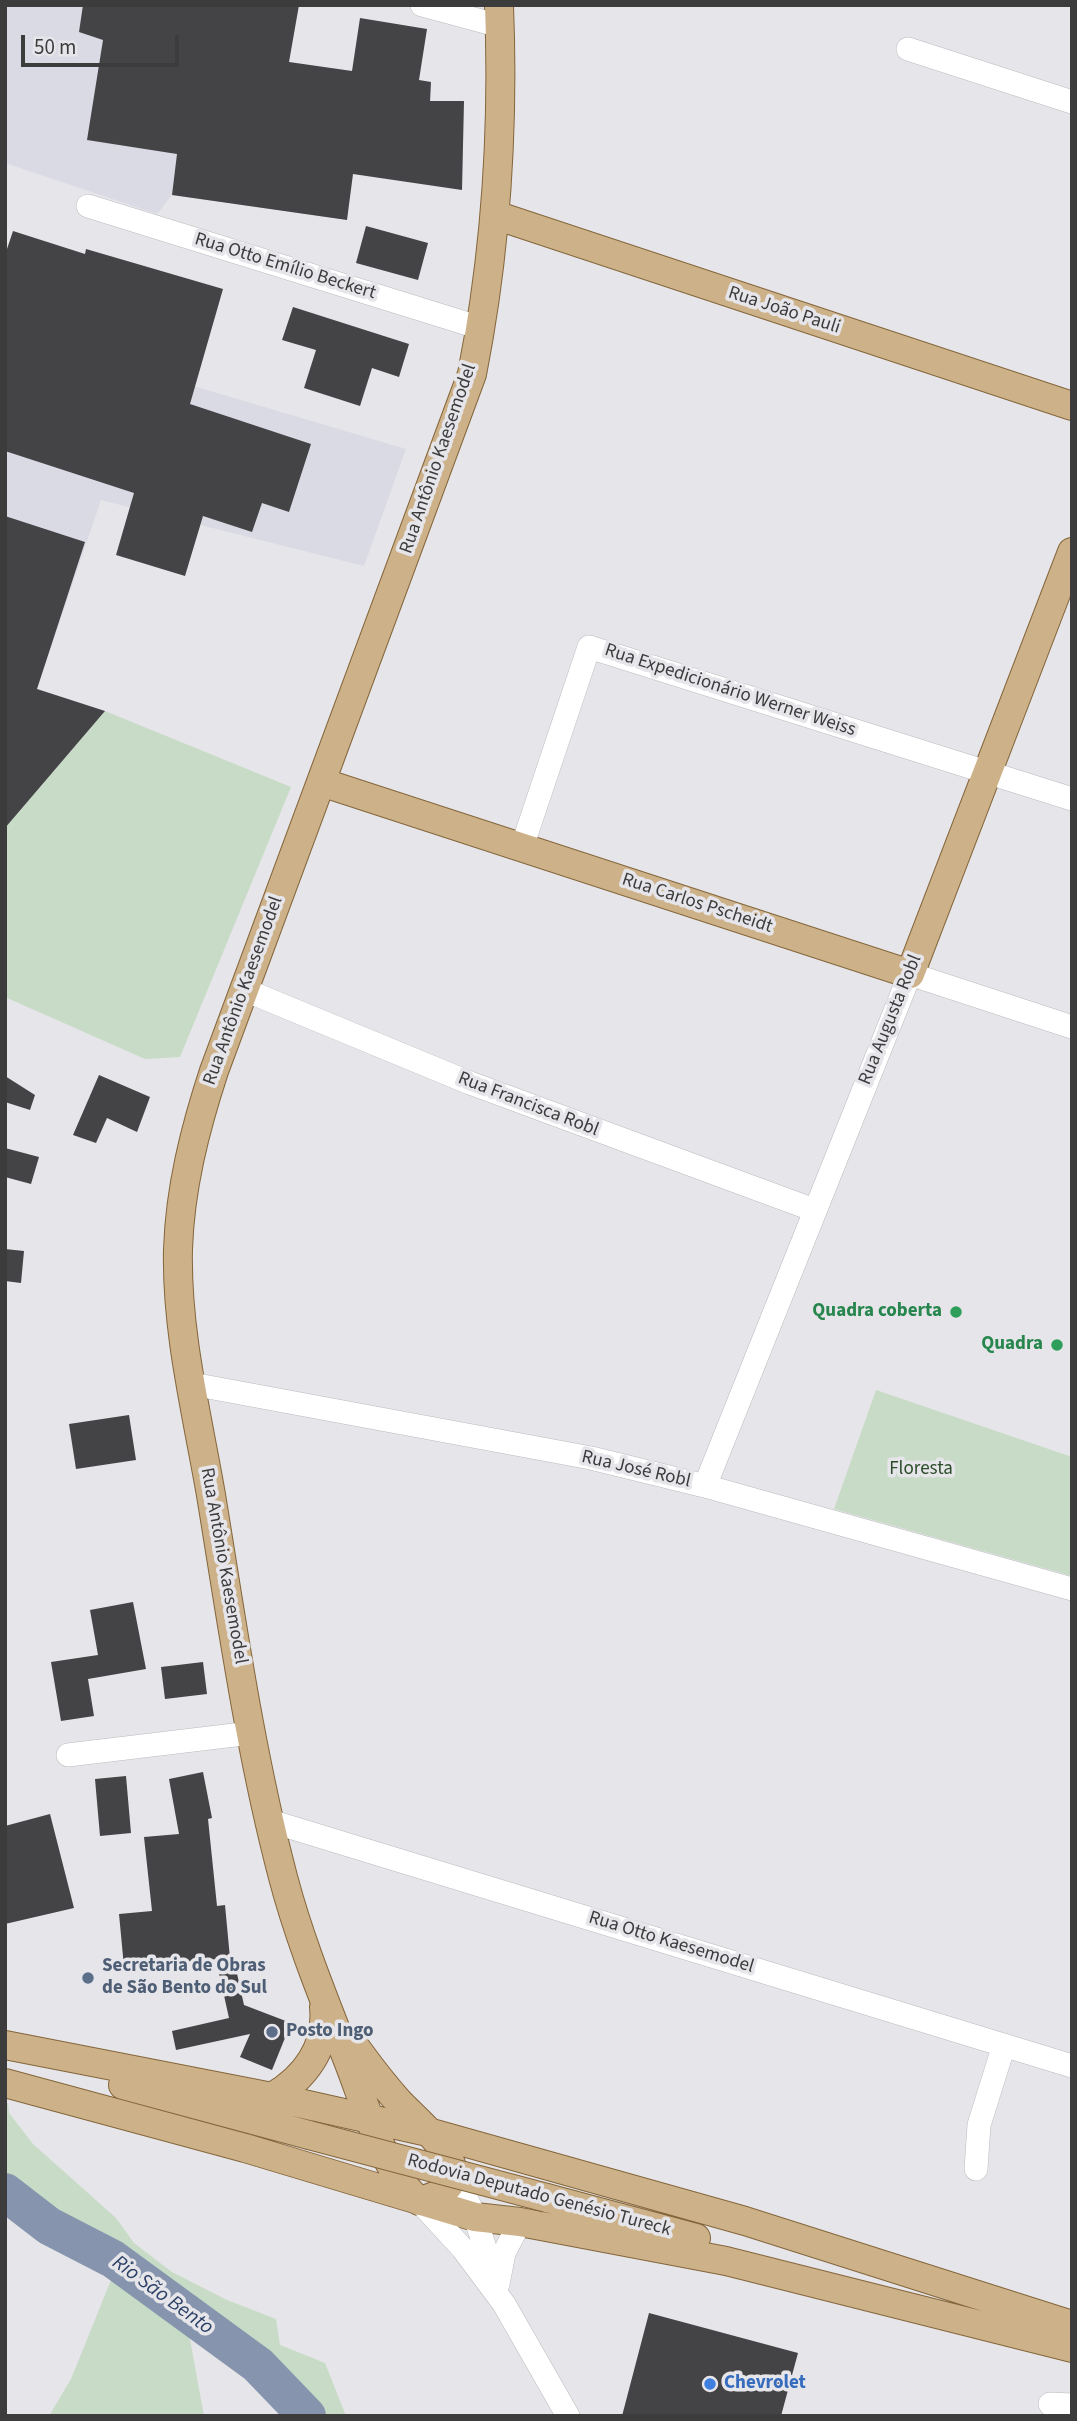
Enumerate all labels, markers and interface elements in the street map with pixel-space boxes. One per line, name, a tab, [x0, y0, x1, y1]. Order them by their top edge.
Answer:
scale bar	[24, 21, 182, 65]
text: 50 m	[34, 32, 76, 62]
street label: Rua Otto Emílio Beckert	[192, 229, 378, 305]
street label: Rua João Pauli	[725, 282, 843, 340]
street label: Rua Antônio Kaesemodel	[396, 361, 482, 557]
street label: Rua Expedicionário Werner Weiss	[602, 640, 858, 742]
street label: Rua Carlos Pscheidt	[619, 869, 775, 939]
street label: Rua Antônio Kaesemodel	[199, 894, 289, 1088]
street label: Rua Augusta Robl	[855, 952, 927, 1088]
street label: Rua Francisca Robl	[454, 1068, 602, 1142]
place label: Quadra coberta	[812, 1301, 942, 1323]
marker: Quadra coberta	[948, 1304, 964, 1320]
place label: Quadra	[981, 1334, 1043, 1356]
marker: Quadra	[1049, 1337, 1065, 1353]
street label: Rua José Robl	[579, 1446, 693, 1494]
park label: Floresta	[889, 1459, 953, 1481]
street label: Rua Antônio Kaesemodel	[194, 1466, 252, 1666]
street label: Rua Otto Kaesemodel	[586, 1907, 756, 1979]
place label: Secretaria de Obras de São Bento do Sul	[102, 1956, 267, 2000]
marker: Secretaria de Obras de São Bento do Sul	[80, 1970, 96, 1986]
place label: Posto Ingo	[286, 2021, 374, 2043]
marker: Posto Ingo	[264, 2024, 280, 2040]
street label: Rodovia Deputado Genésio Tureck	[405, 2150, 673, 2242]
water label: Rio São Bento	[106, 2251, 218, 2341]
place label: Chevrolet	[724, 2373, 806, 2395]
marker: Chevrolet	[702, 2376, 718, 2392]

